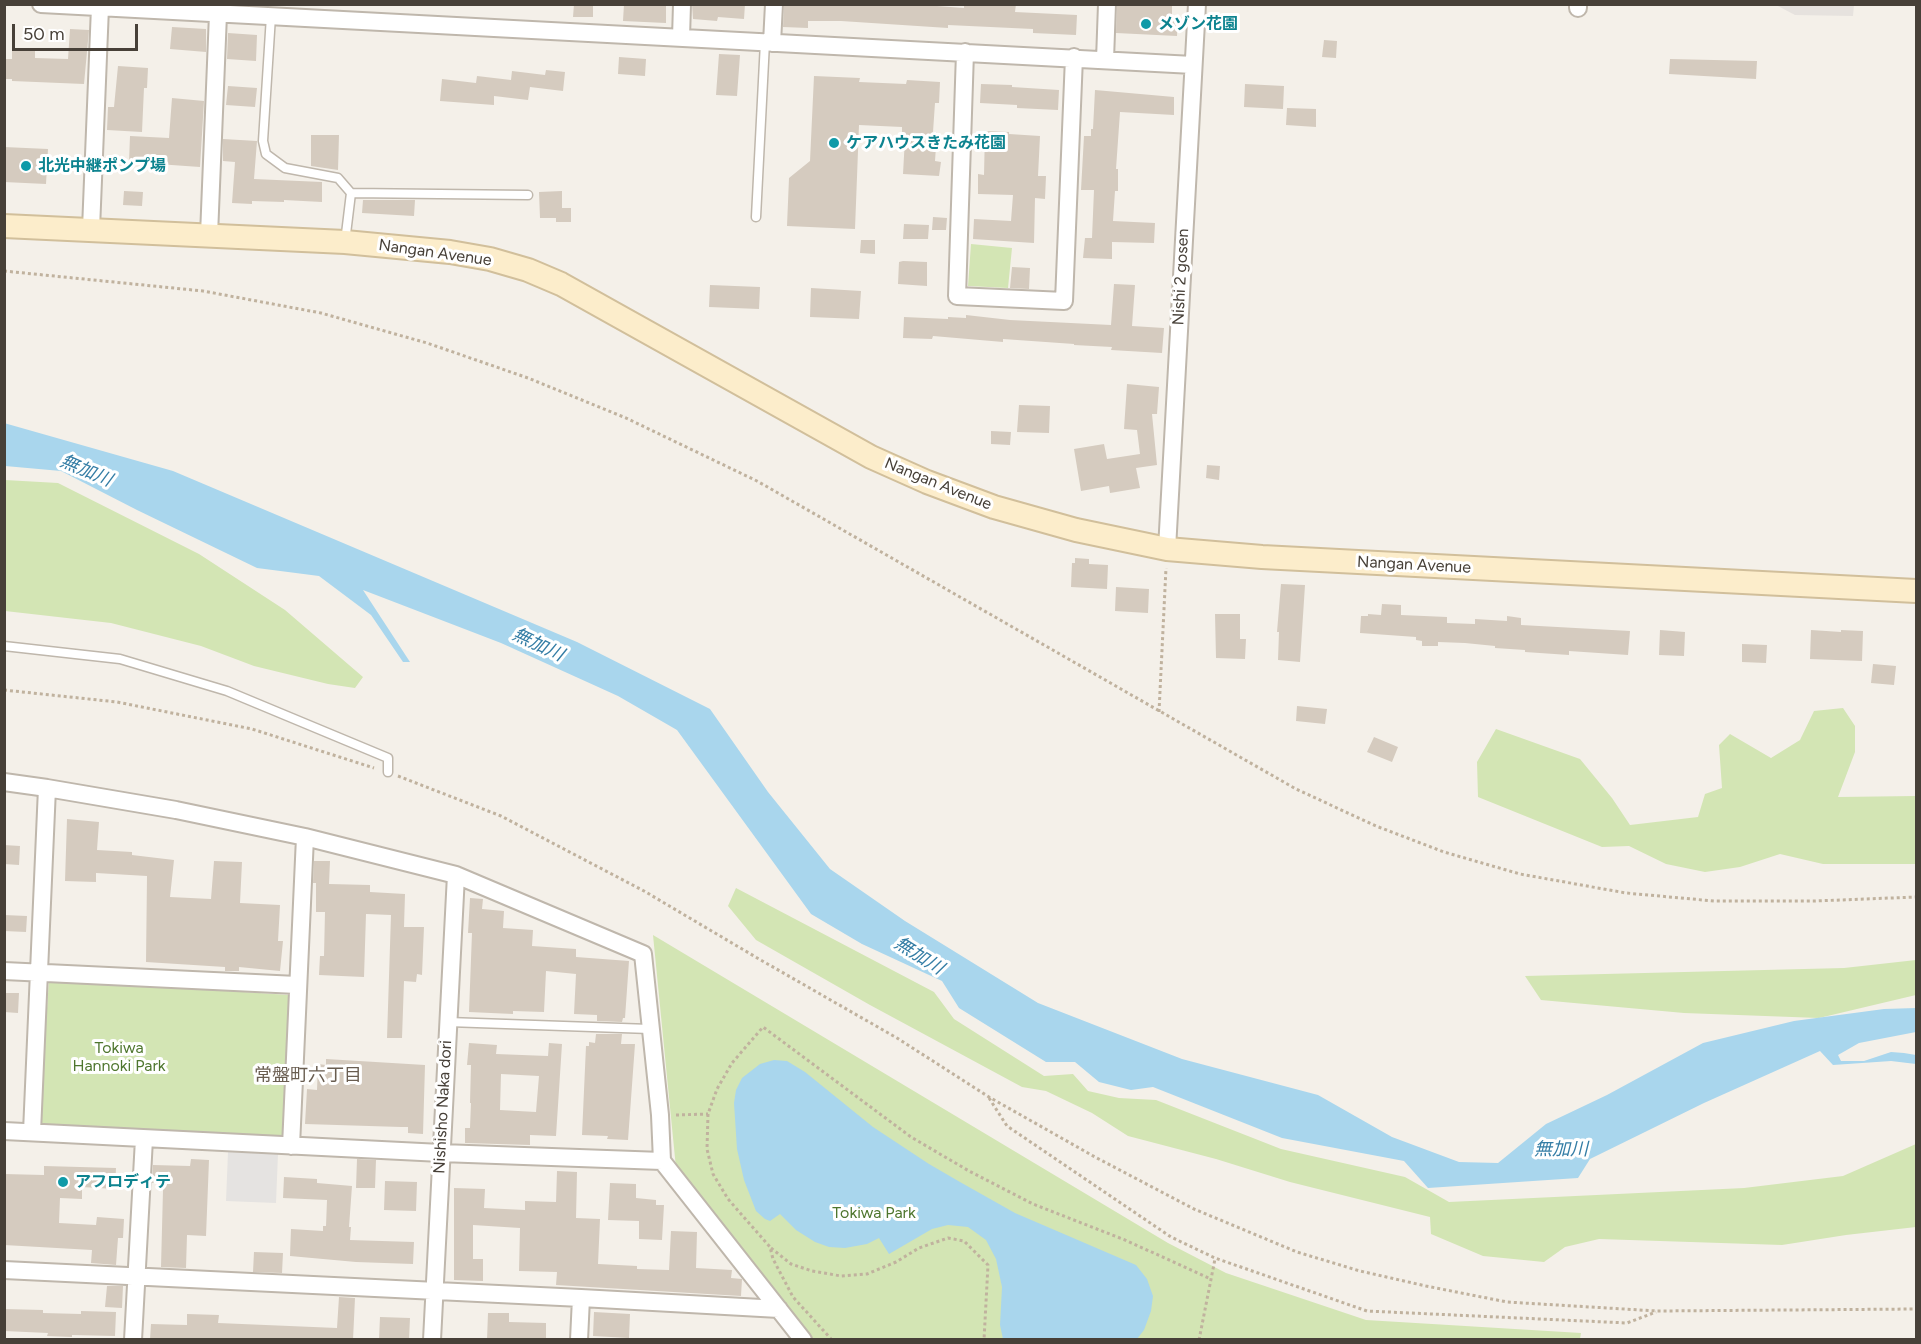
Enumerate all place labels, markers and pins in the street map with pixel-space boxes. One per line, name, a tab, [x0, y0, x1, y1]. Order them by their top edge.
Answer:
place label: メゾン花園	[1158, 14, 1238, 34]
marker: メゾン花園	[1139, 17, 1153, 31]
place label: ケアハウスきたみ花園	[846, 133, 1006, 153]
marker: ケアハウスきたみ花園	[827, 136, 841, 150]
place label: 北光中継ポンプ場	[38, 156, 166, 176]
marker: 北光中継ポンプ場	[19, 159, 33, 173]
place label: アフロディテ	[75, 1172, 171, 1192]
marker: アフロディテ	[56, 1175, 70, 1189]

